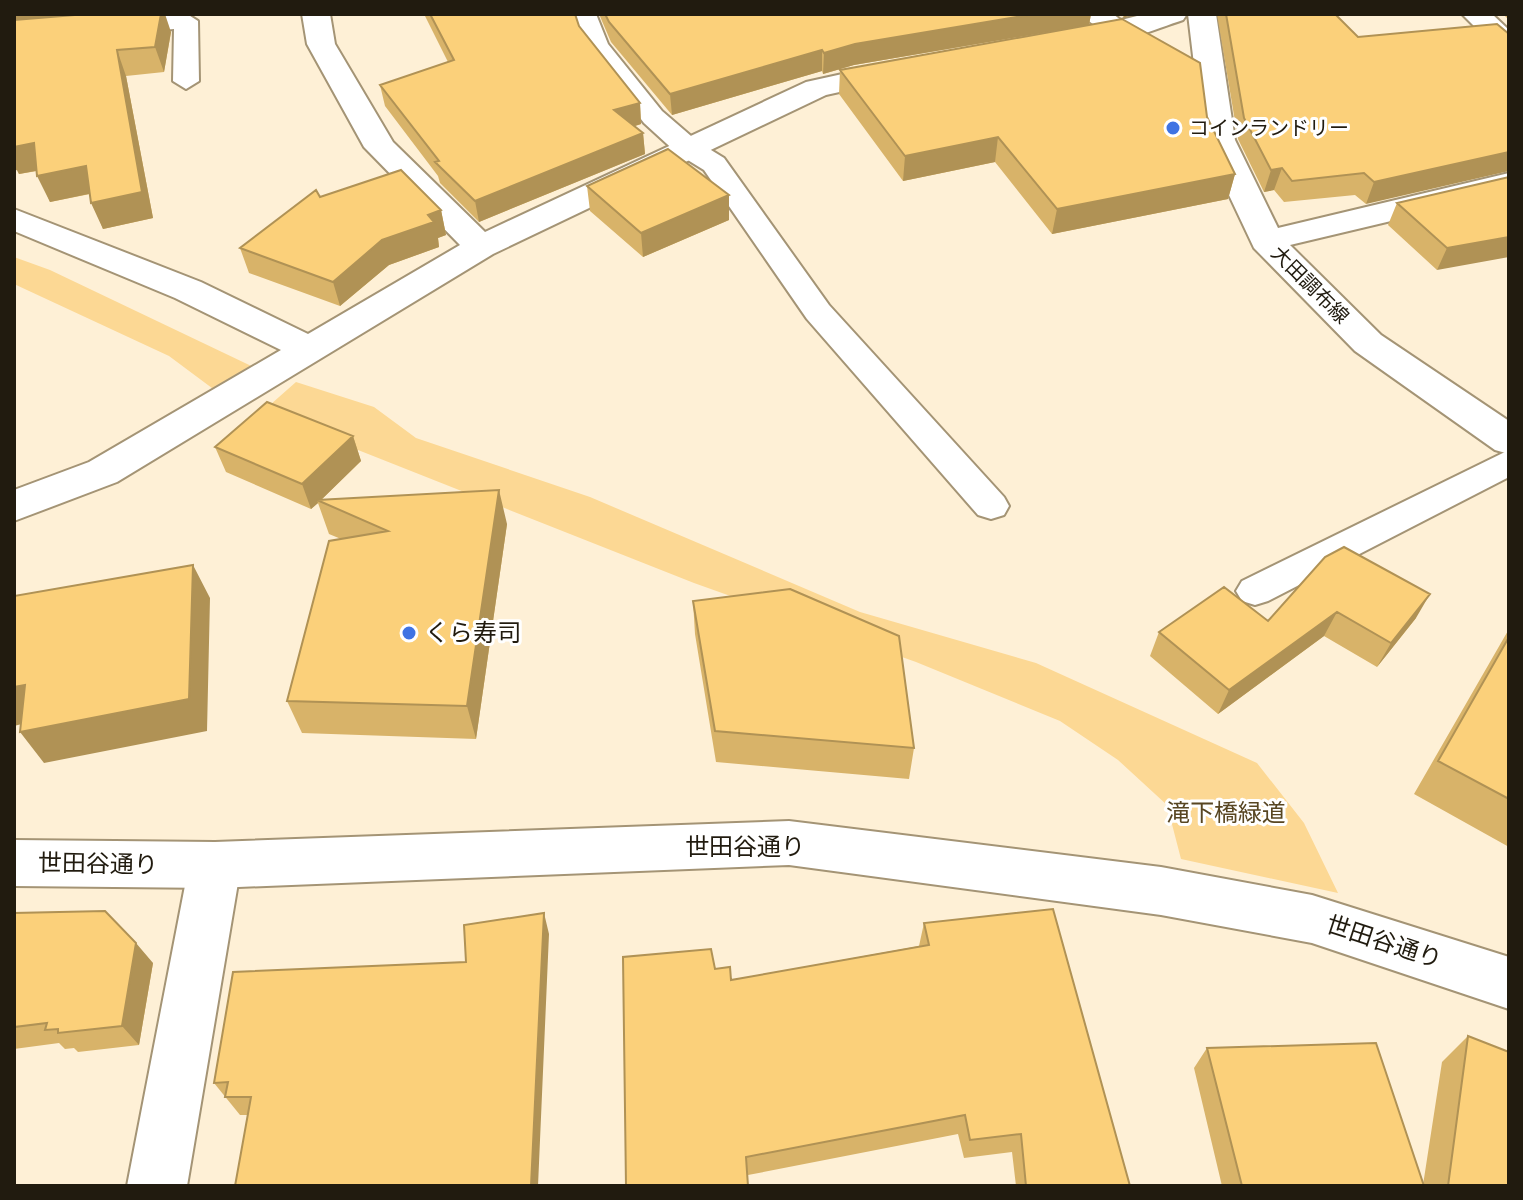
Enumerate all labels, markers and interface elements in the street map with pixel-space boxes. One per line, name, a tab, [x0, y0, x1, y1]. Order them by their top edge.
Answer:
place label: コインランドリー	[1189, 117, 1349, 140]
marker: コインランドリー	[1164, 119, 1182, 137]
street label: 大田調布線	[1267, 242, 1353, 328]
place label: くら寿司	[425, 619, 521, 647]
marker: くら寿司	[400, 624, 418, 642]
park label: 滝下橋緑道	[1166, 799, 1286, 827]
street label: 世田谷通り	[685, 833, 805, 861]
street label: 世田谷通り	[38, 849, 158, 879]
street label: 世田谷通り	[1323, 910, 1445, 974]

